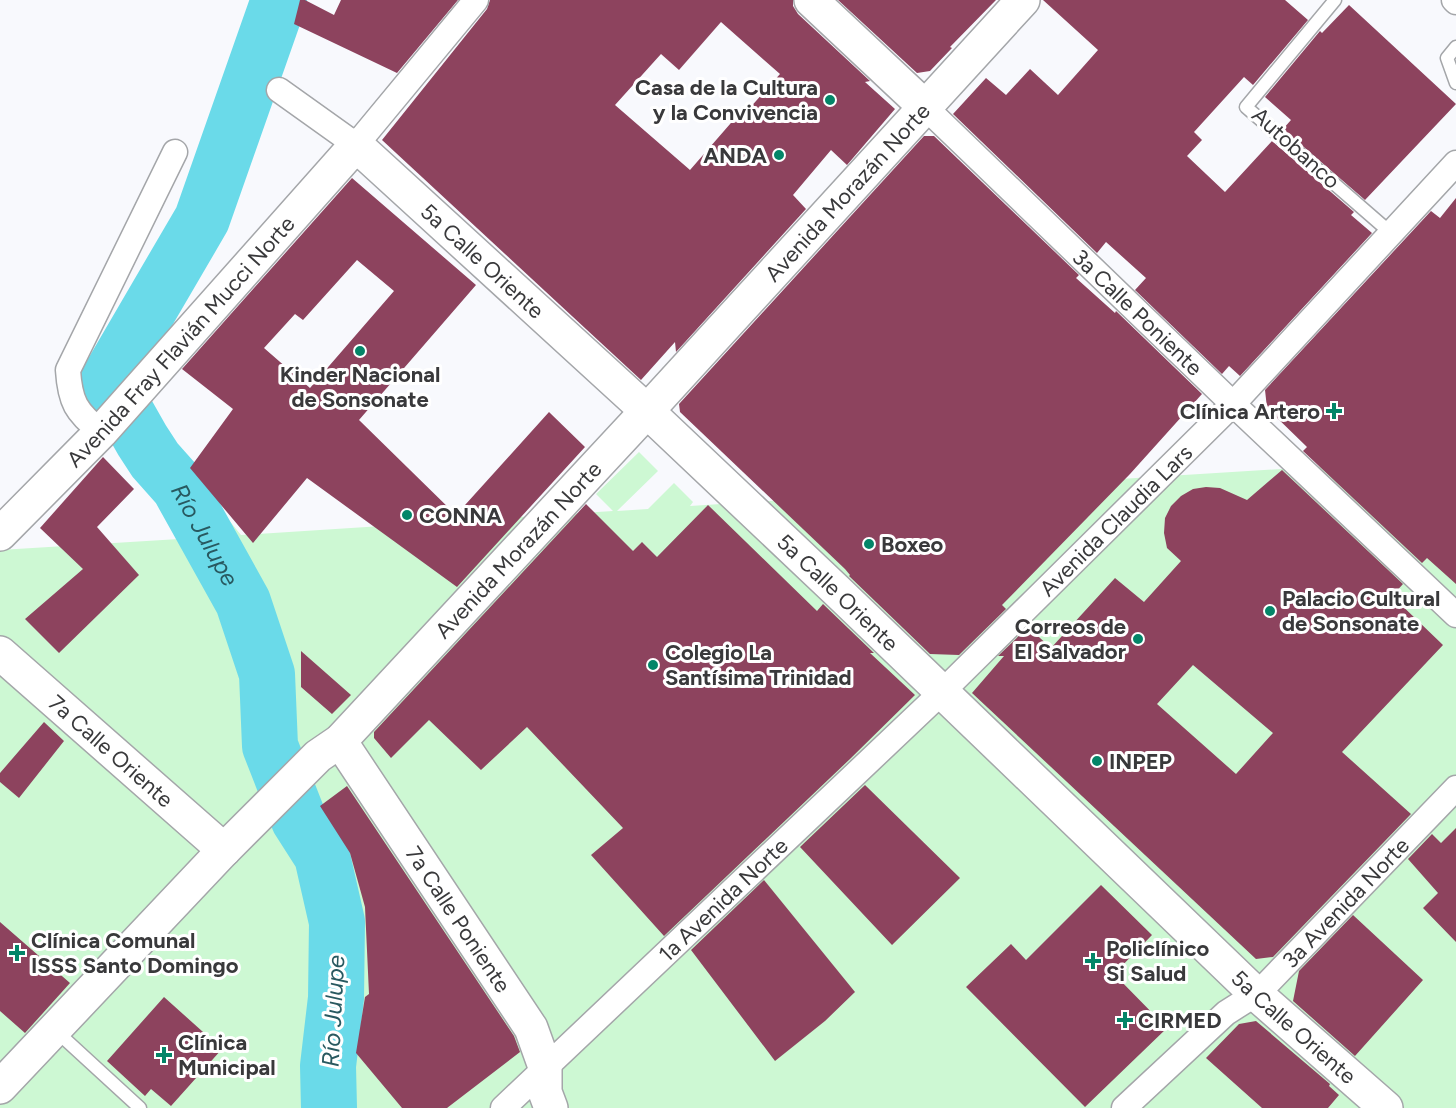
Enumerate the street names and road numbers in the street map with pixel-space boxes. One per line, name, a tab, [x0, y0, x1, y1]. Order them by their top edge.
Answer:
street label: Avenida Morazán Norte	[759, 97, 936, 287]
street label: Autobanco	[1246, 101, 1346, 195]
street label: 5a Calle Oriente	[415, 198, 550, 324]
street label: Avenida Fray Flavián Mucci Norte	[61, 210, 300, 473]
street label: 3a Calle Poniente	[1067, 243, 1208, 381]
street label: Avenida Claudia Lars	[1034, 439, 1198, 602]
street label: Avenida Morazán Norte	[429, 455, 607, 644]
street label: 5a Calle Oriente	[772, 528, 904, 656]
street label: 7a Calle Oriente	[43, 689, 179, 813]
street label: 1a Avenida Norte	[653, 832, 793, 967]
street label: 3a Avenida Norte	[1277, 832, 1415, 973]
street label: 7a Calle Poniente	[400, 841, 517, 997]
street label: 5a Calle Oriente	[1226, 964, 1362, 1089]

